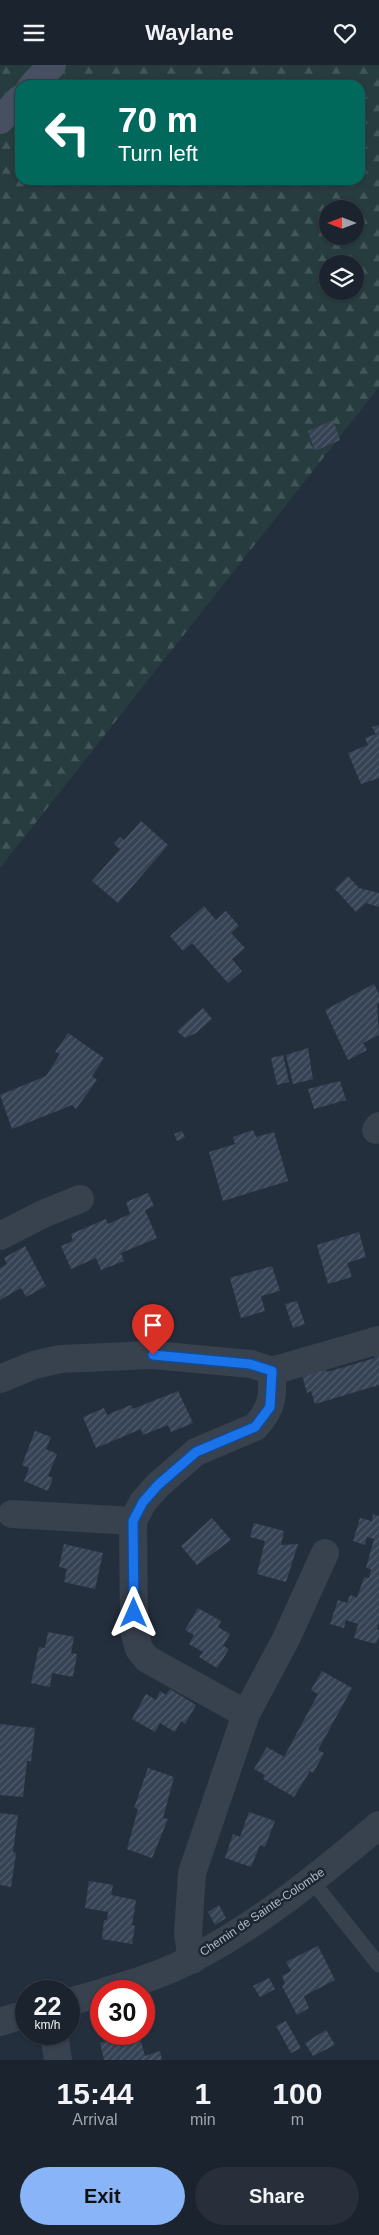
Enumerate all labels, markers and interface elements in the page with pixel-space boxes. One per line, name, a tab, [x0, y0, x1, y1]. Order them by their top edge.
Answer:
icon: menu	[20, 19, 48, 47]
icon: heart	[331, 19, 359, 47]
text: Waylane	[145, 20, 234, 45]
icon: left	[35, 100, 100, 165]
text: 70 m	[118, 100, 198, 139]
text: Turn left	[118, 141, 198, 166]
north arrow	[319, 200, 364, 245]
map controls	[319, 200, 364, 300]
button: layers	[319, 255, 364, 300]
pin	[132, 1304, 174, 1355]
icon: arrive	[139, 1311, 167, 1339]
position arrow	[107, 1586, 159, 1638]
street label: Chemin de Sainte-Colombe	[197, 1865, 327, 1959]
speed limit sign: 30	[90, 1980, 155, 2045]
text: 22	[34, 1992, 61, 2020]
text: km/h	[34, 2018, 61, 2032]
text: 15:44	[57, 2077, 133, 2110]
text: 1	[194, 2077, 211, 2110]
text: 100	[272, 2077, 322, 2110]
text: Arrival	[72, 2111, 118, 2128]
text: min	[190, 2111, 216, 2128]
text: m	[291, 2111, 304, 2128]
button: Exit	[20, 2167, 185, 2225]
button: Share	[195, 2167, 359, 2225]

